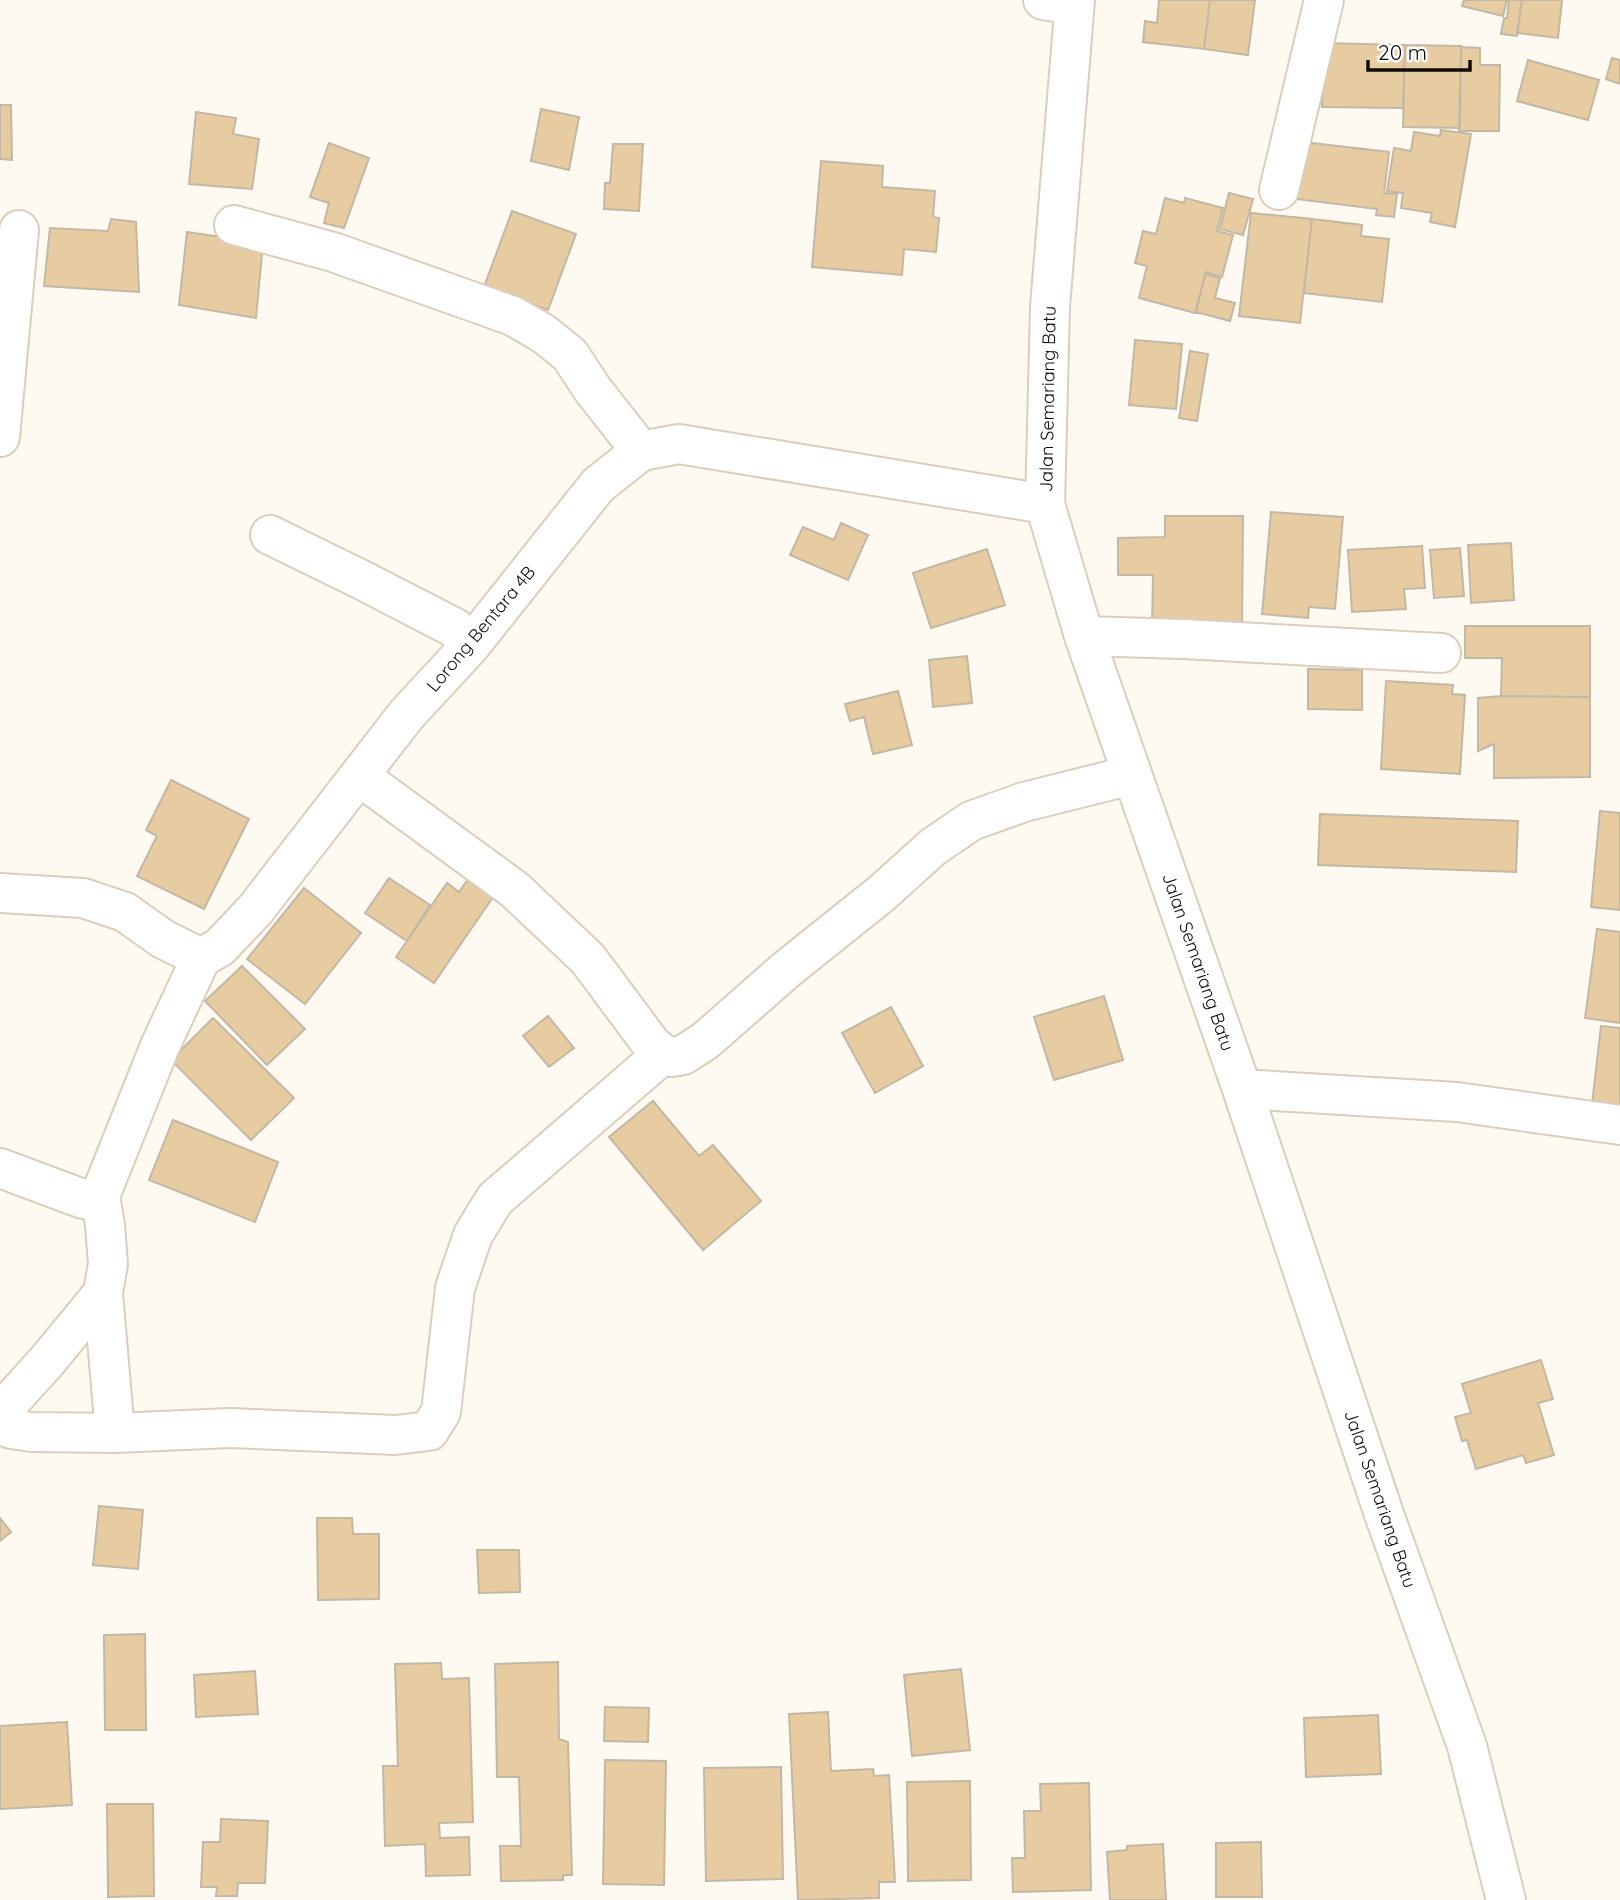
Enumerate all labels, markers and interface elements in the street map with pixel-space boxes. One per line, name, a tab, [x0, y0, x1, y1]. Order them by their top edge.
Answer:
scale bar	[1368, 28, 1470, 72]
text: 20 m	[1378, 39, 1427, 65]
street label: Jalan Semariang Batu	[1034, 306, 1061, 492]
street label: Lorong Bentara 4B	[421, 561, 540, 696]
street label: Jalan Semariang Batu	[1157, 870, 1240, 1054]
street label: Jalan Semariang Batu	[1339, 1407, 1422, 1591]

